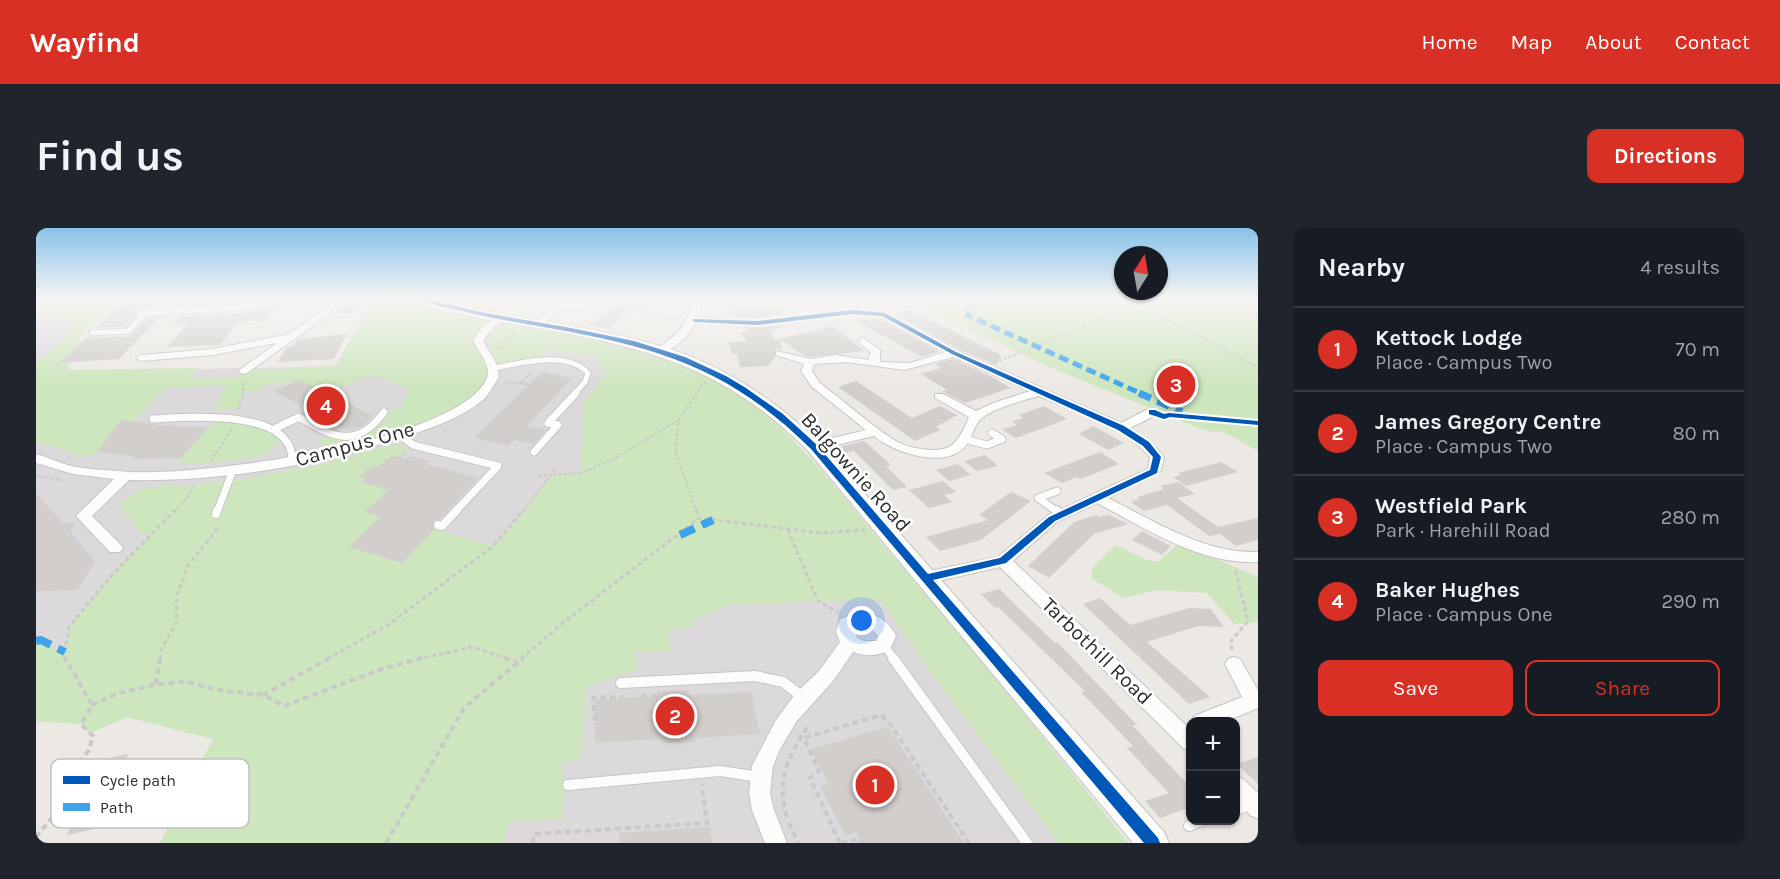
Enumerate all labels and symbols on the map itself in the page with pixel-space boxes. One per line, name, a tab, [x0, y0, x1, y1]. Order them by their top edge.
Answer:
north arrow	[1114, 246, 1168, 300]
pin: 3	[1156, 362, 1196, 408]
pin: 4	[306, 384, 346, 429]
street label: Balgownie Road	[796, 407, 916, 537]
street label: Campus One	[293, 417, 417, 471]
street label: Tarbothill Road	[1037, 592, 1157, 710]
your location	[847, 606, 876, 635]
pin: 2	[656, 694, 694, 738]
legend	[51, 759, 249, 828]
pin: 1	[856, 762, 894, 808]
text: Cycle path	[100, 771, 176, 790]
text: Path	[100, 798, 133, 817]

